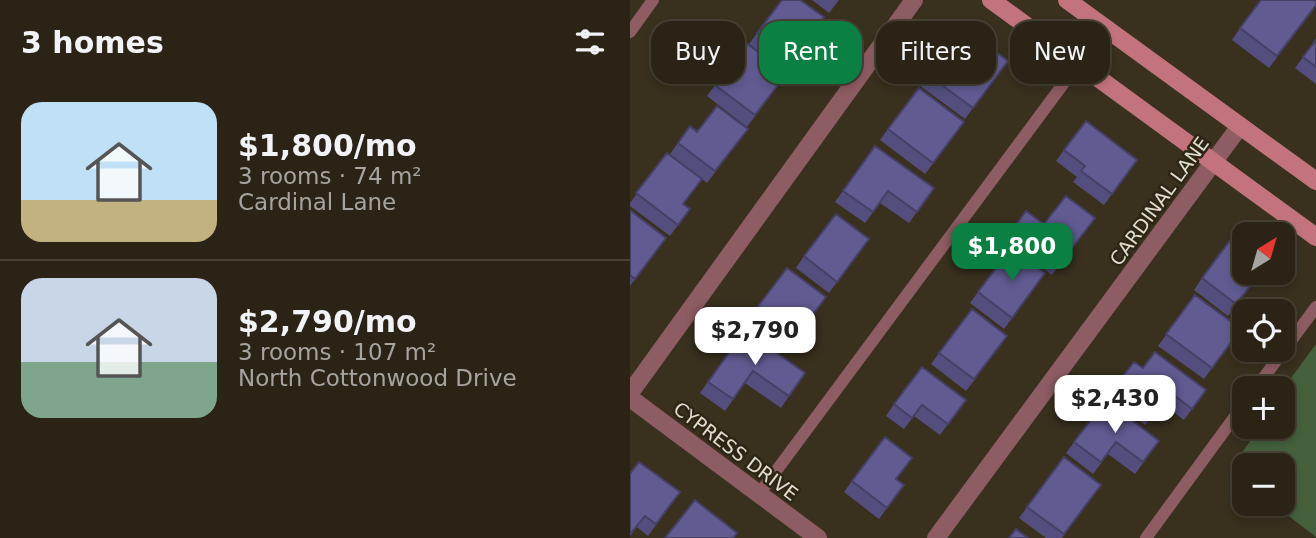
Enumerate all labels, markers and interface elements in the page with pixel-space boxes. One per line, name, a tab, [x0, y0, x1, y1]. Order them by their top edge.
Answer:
chip: Buy	[651, 21, 745, 84]
chip: Rent	[759, 21, 862, 84]
chip: Filters	[876, 21, 996, 84]
chip: New	[1010, 21, 1110, 84]
icon: filters	[571, 23, 609, 61]
text: 3 homes	[21, 25, 164, 60]
text: $1,800/mo	[238, 128, 417, 163]
icon: home	[77, 130, 161, 214]
street label: CARDINAL LANE	[1105, 132, 1213, 270]
text: 3 rooms · 74 m²	[238, 163, 422, 189]
text: Cardinal Lane	[238, 189, 396, 215]
north arrow	[1232, 222, 1295, 285]
map controls	[1232, 222, 1295, 516]
pin: $1,800	[955, 224, 1069, 283]
text: $1,800	[968, 233, 1056, 259]
button: locate	[1232, 299, 1295, 362]
text: $2,790/mo	[238, 304, 417, 339]
icon: home	[77, 306, 161, 390]
pin: $2,790	[698, 308, 812, 367]
text: $2,790	[711, 317, 799, 343]
text: 3 rooms · 107 m²	[238, 339, 436, 365]
text: North Cottonwood Drive	[238, 365, 517, 391]
pin: $2,430	[1058, 376, 1172, 435]
button: +	[1232, 376, 1295, 439]
text: $2,430	[1071, 385, 1159, 411]
street label: CYPRESS DRIVE	[670, 397, 802, 505]
button: −	[1232, 453, 1295, 516]

